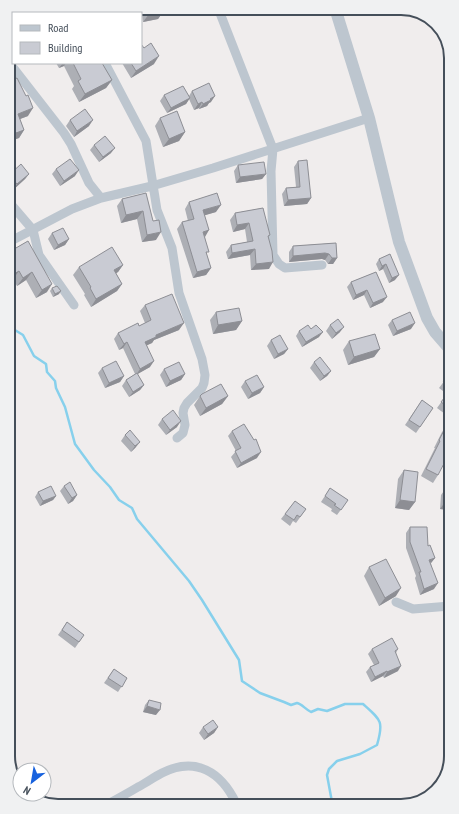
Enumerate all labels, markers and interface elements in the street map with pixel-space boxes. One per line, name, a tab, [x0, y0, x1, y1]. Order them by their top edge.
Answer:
legend	[12, 12, 142, 64]
text: Road	[48, 20, 68, 35]
text: Building	[48, 40, 83, 55]
north arrow	[12, 762, 52, 802]
text: N	[21, 783, 33, 798]

